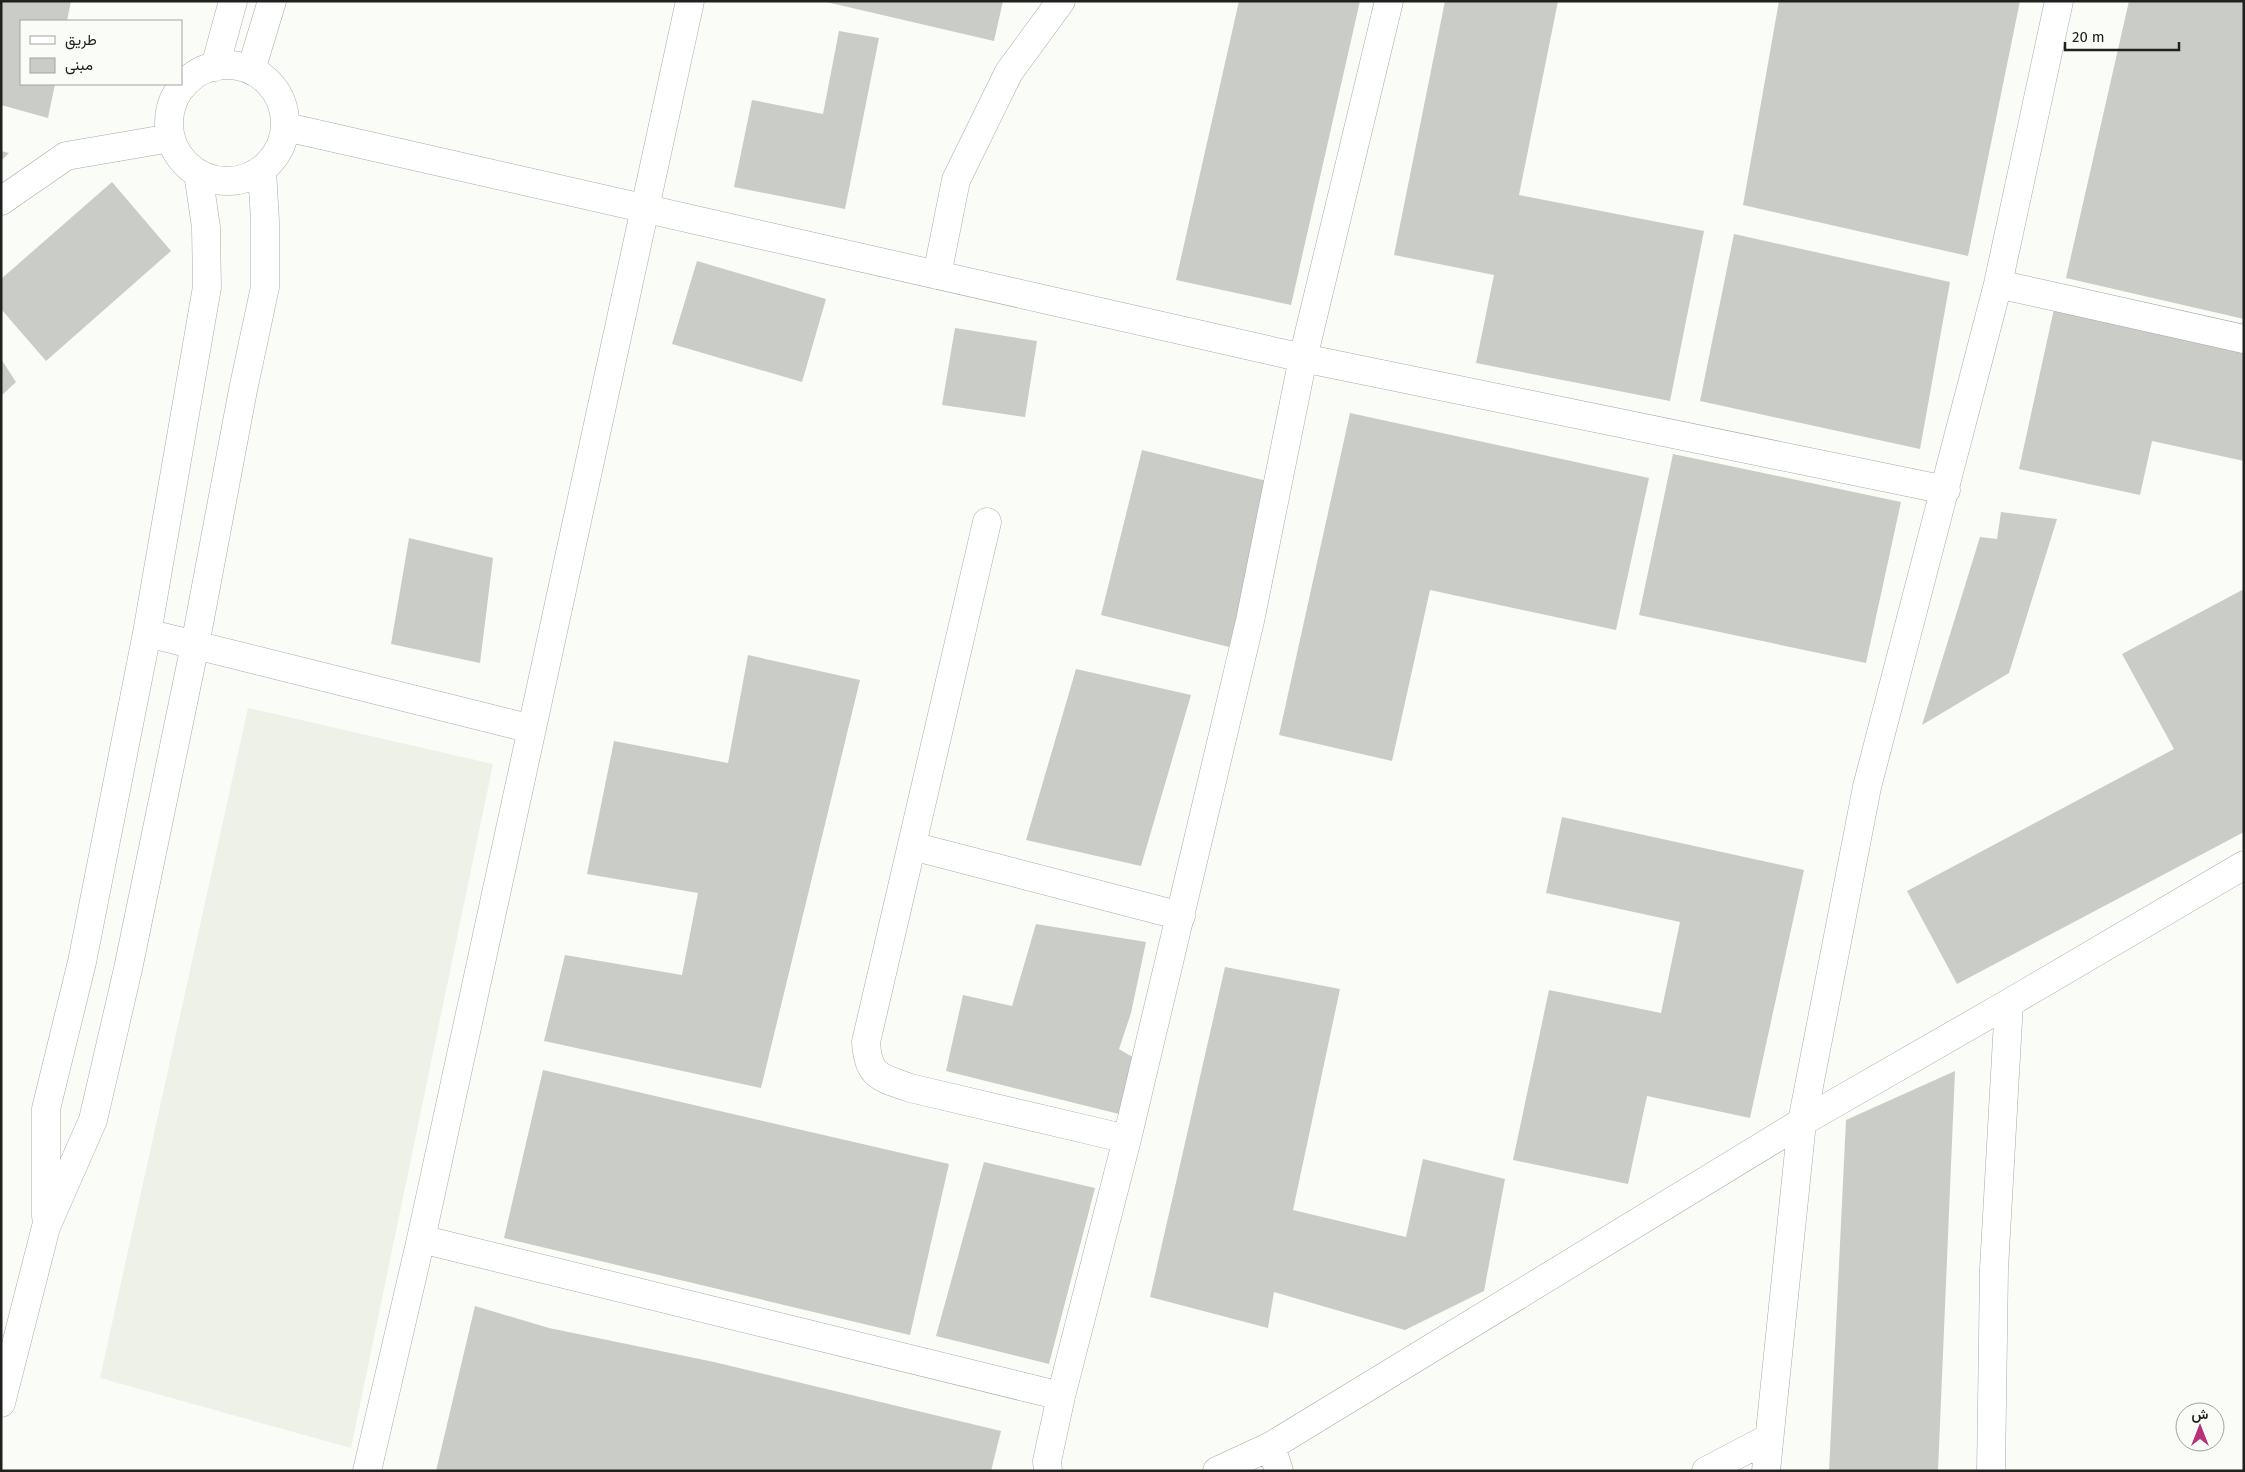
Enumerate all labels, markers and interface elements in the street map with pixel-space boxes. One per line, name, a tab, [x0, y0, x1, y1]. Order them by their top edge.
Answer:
legend	[20, 20, 182, 85]
scale bar	[2065, 20, 2179, 52]
text: 20 m	[2072, 28, 2105, 46]
text: طريق	[65, 31, 97, 50]
text: مبنى	[65, 56, 93, 75]
north arrow	[2175, 1402, 2225, 1452]
text: ش	[2192, 1406, 2209, 1423]

